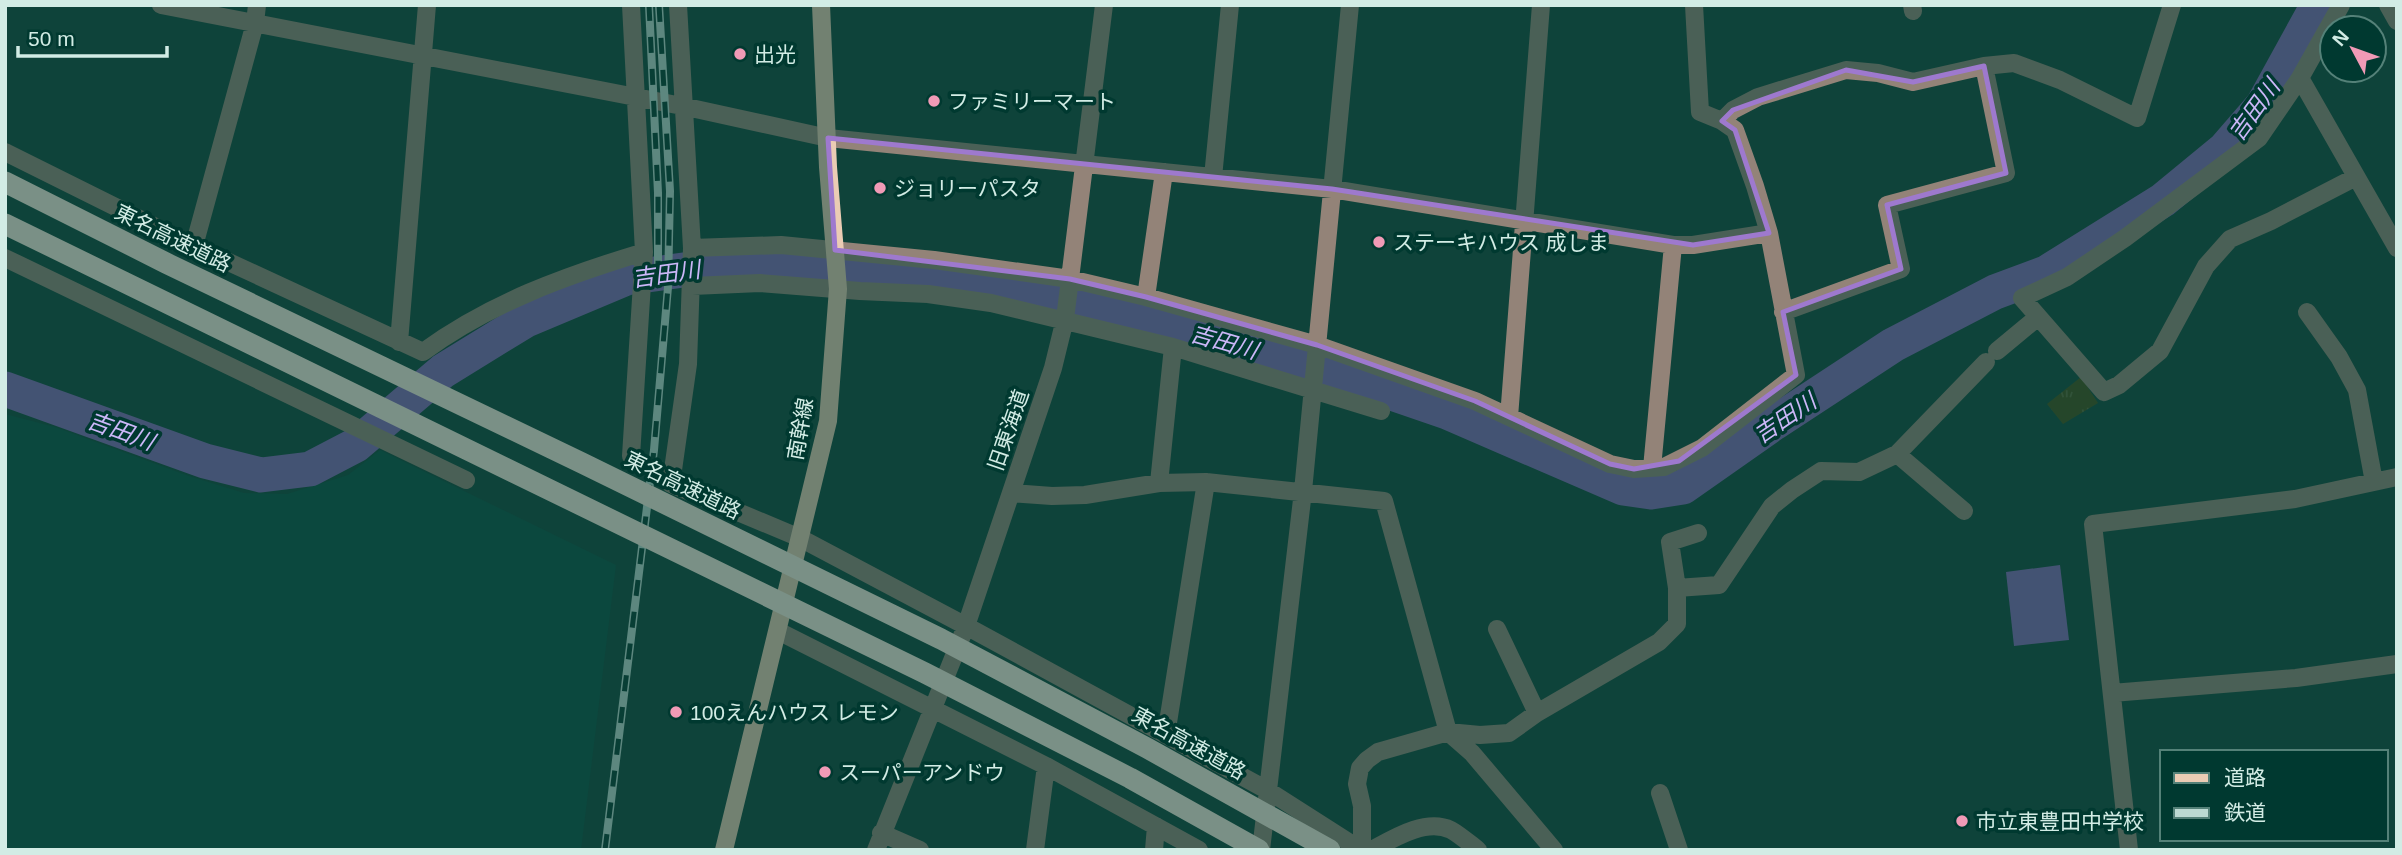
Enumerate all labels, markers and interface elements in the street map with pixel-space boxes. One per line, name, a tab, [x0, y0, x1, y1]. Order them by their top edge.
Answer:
scale bar	[18, 14, 166, 58]
north arrow	[2318, 14, 2388, 84]
text: N	[2328, 26, 2353, 50]
text: 50 m	[28, 27, 75, 50]
place label: 出光	[754, 43, 796, 66]
marker: 出光	[732, 46, 748, 62]
water label: 吉田川	[2223, 72, 2287, 146]
place label: ファミリーマート	[948, 90, 1116, 113]
marker: ファミリーマート	[926, 93, 942, 109]
place label: ジョリーパスタ	[894, 177, 1041, 200]
marker: ジョリーパスタ	[872, 180, 888, 196]
street label: 東名高速道路	[111, 200, 235, 276]
place label: ステーキハウス 成しま	[1393, 231, 1609, 254]
marker: ステーキハウス 成しま	[1371, 234, 1387, 250]
water label: 吉田川	[630, 256, 705, 292]
water label: 吉田川	[1187, 320, 1264, 365]
water label: 吉田川	[1749, 386, 1823, 448]
street label: 旧東海道	[983, 387, 1033, 473]
street label: 南幹線	[783, 396, 817, 462]
water label: 吉田川	[84, 407, 161, 456]
street label: 東名高速道路	[621, 447, 745, 523]
place label: 100えんハウス レモン	[690, 701, 899, 724]
street label: 東名高速道路	[1128, 702, 1250, 784]
marker: 100えんハウス レモン	[668, 704, 684, 720]
legend	[2160, 750, 2388, 841]
place label: スーパーアンドウ	[839, 761, 1005, 784]
marker: スーパーアンドウ	[817, 764, 833, 780]
text: 道路	[2224, 766, 2266, 789]
text: 鉄道	[2224, 801, 2266, 824]
place label: 市立東豊田中学校	[1976, 810, 2144, 833]
marker: 市立東豊田中学校	[1954, 813, 1970, 829]

